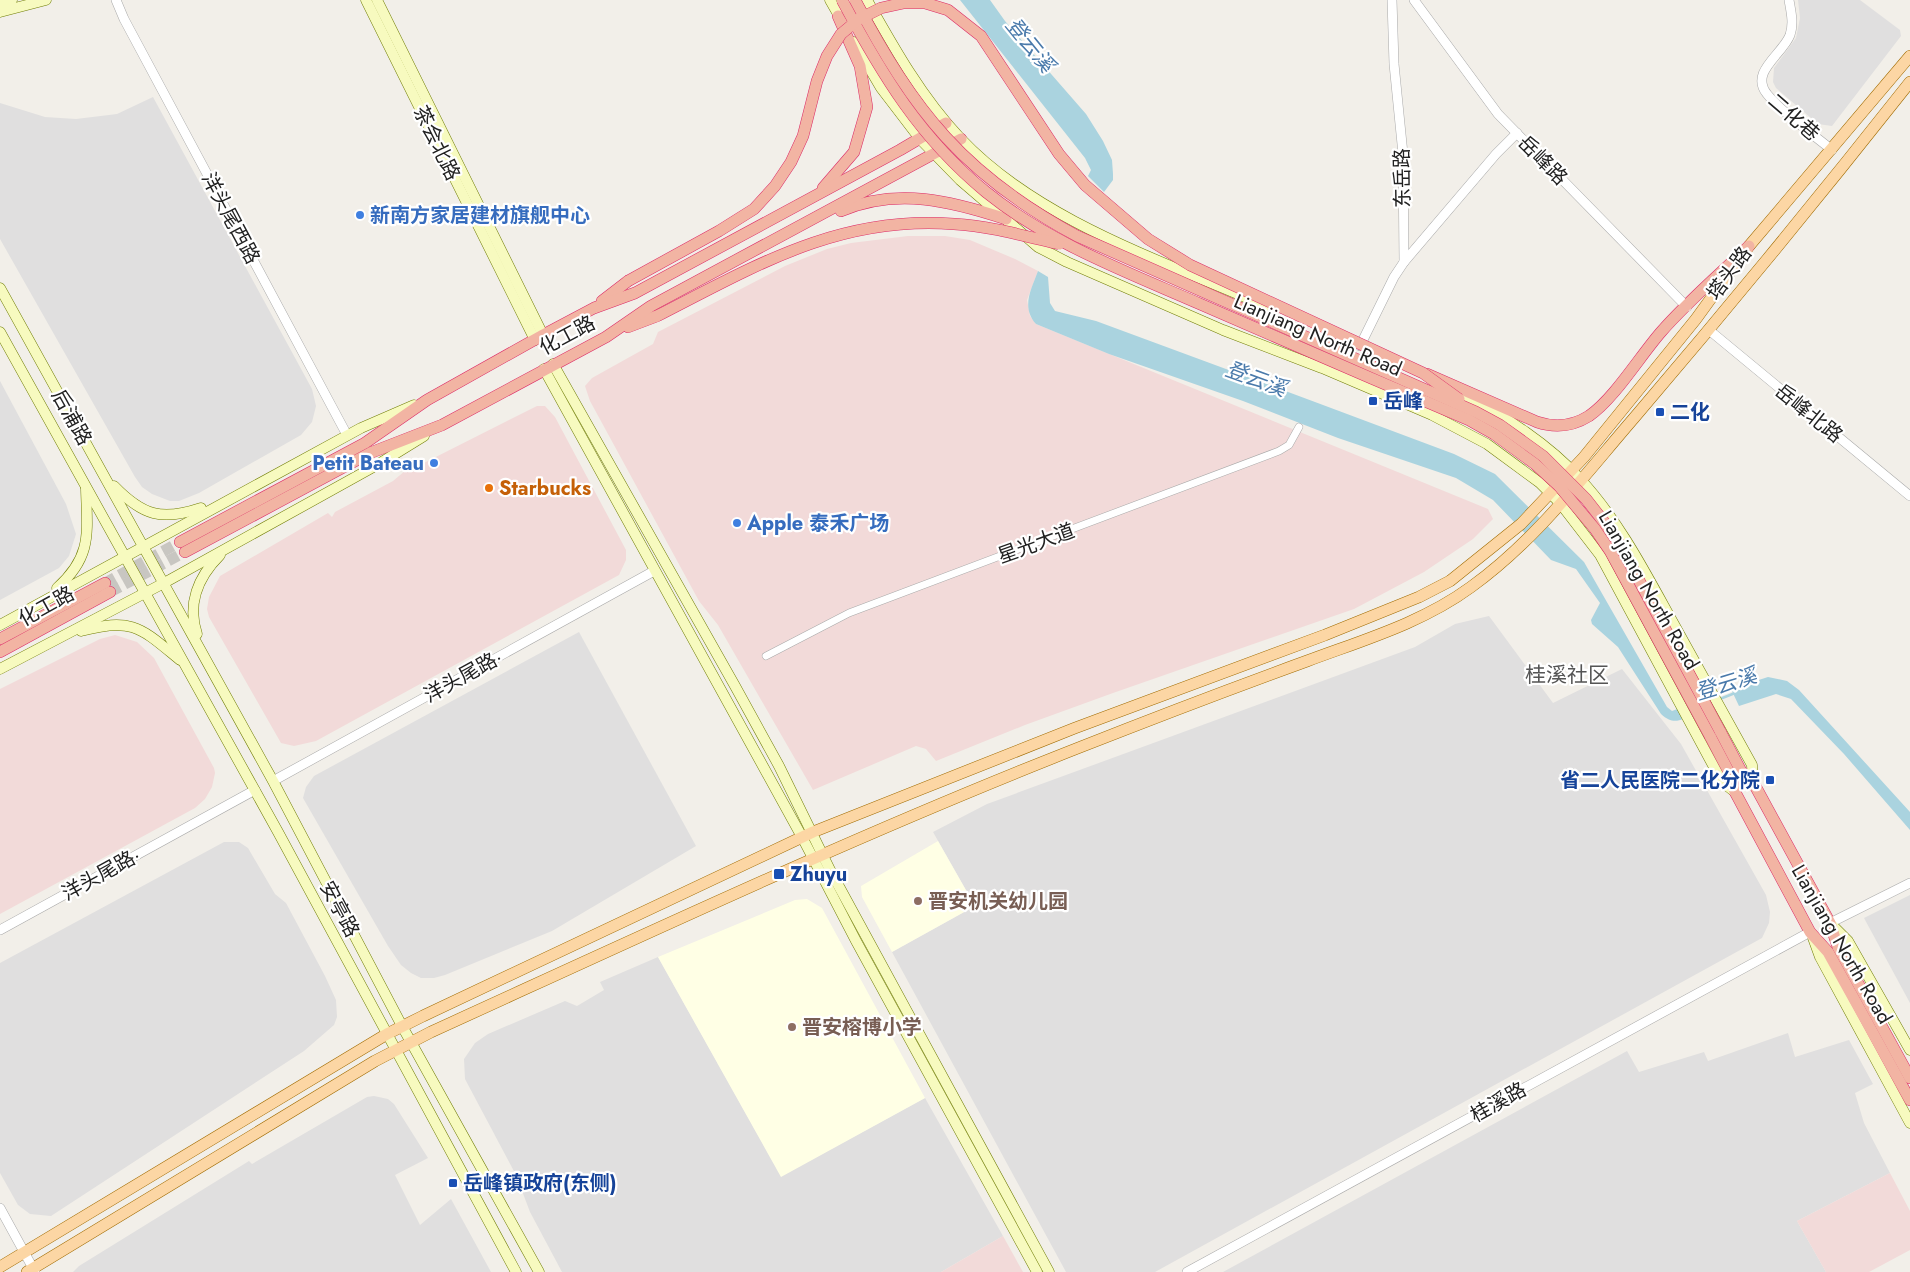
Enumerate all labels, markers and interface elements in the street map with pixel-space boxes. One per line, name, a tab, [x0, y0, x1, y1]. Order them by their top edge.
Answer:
water label: 登云溪	[999, 11, 1063, 80]
street label: 二化巷	[1762, 87, 1826, 148]
street label: 茶会北路	[406, 101, 467, 186]
street label: 岳峰路	[1511, 129, 1574, 192]
street label: 东岳路	[1387, 148, 1418, 208]
street label: 洋头尾西路	[194, 167, 267, 269]
place label: 新南方家居建材旗舰中心	[370, 201, 590, 230]
marker: 新南方家居建材旗舰中心	[354, 209, 366, 221]
street label: 塔头路	[1700, 241, 1759, 306]
street label: Lianjiang North Road	[1229, 287, 1406, 384]
street label: 化工路	[534, 309, 601, 362]
water label: 登云溪	[1221, 354, 1293, 405]
street label: 岳峰北路	[1768, 377, 1849, 450]
street label: 后浦路	[44, 384, 99, 451]
place label: 岳峰	[1383, 387, 1423, 416]
marker: 岳峰	[1367, 395, 1379, 407]
place label: 二化	[1670, 398, 1710, 427]
marker: 二化	[1654, 406, 1666, 418]
place label: Petit Bateau	[312, 449, 424, 478]
marker: Petit Bateau	[428, 457, 440, 469]
place label: Starbucks	[499, 474, 591, 503]
marker: Starbucks	[483, 482, 495, 494]
street label: Lianjiang North Road	[1591, 505, 1706, 675]
place label: Apple 泰禾广场	[746, 509, 889, 538]
street label: 星光大道	[994, 516, 1079, 571]
marker: Apple 泰禾广场	[731, 517, 743, 529]
street label: 化工路	[13, 579, 80, 634]
street label: 洋头尾路·	[419, 643, 508, 710]
district label: 桂溪社区	[1525, 660, 1609, 690]
water label: 登云溪	[1691, 660, 1762, 708]
place label: 省二人民医院二化分院	[1560, 766, 1760, 795]
marker: 省二人民医院二化分院	[1764, 774, 1776, 786]
street label: 洋头尾路·	[57, 841, 146, 908]
street label: Lianjiang North Road	[1784, 859, 1899, 1029]
place label: Zhuyu	[790, 860, 847, 889]
marker: Zhuyu	[772, 867, 786, 881]
street label: 安亭路	[313, 876, 366, 943]
place label: 晋安机关幼儿园	[928, 887, 1068, 916]
marker: 晋安机关幼儿园	[912, 895, 924, 907]
place label: 晋安榕博小学	[802, 1013, 922, 1042]
marker: 晋安榕博小学	[786, 1021, 798, 1033]
street label: 桂溪路	[1465, 1075, 1532, 1130]
place label: 岳峰镇政府(东侧)	[463, 1169, 617, 1198]
marker: 岳峰镇政府(东侧)	[447, 1177, 459, 1189]

